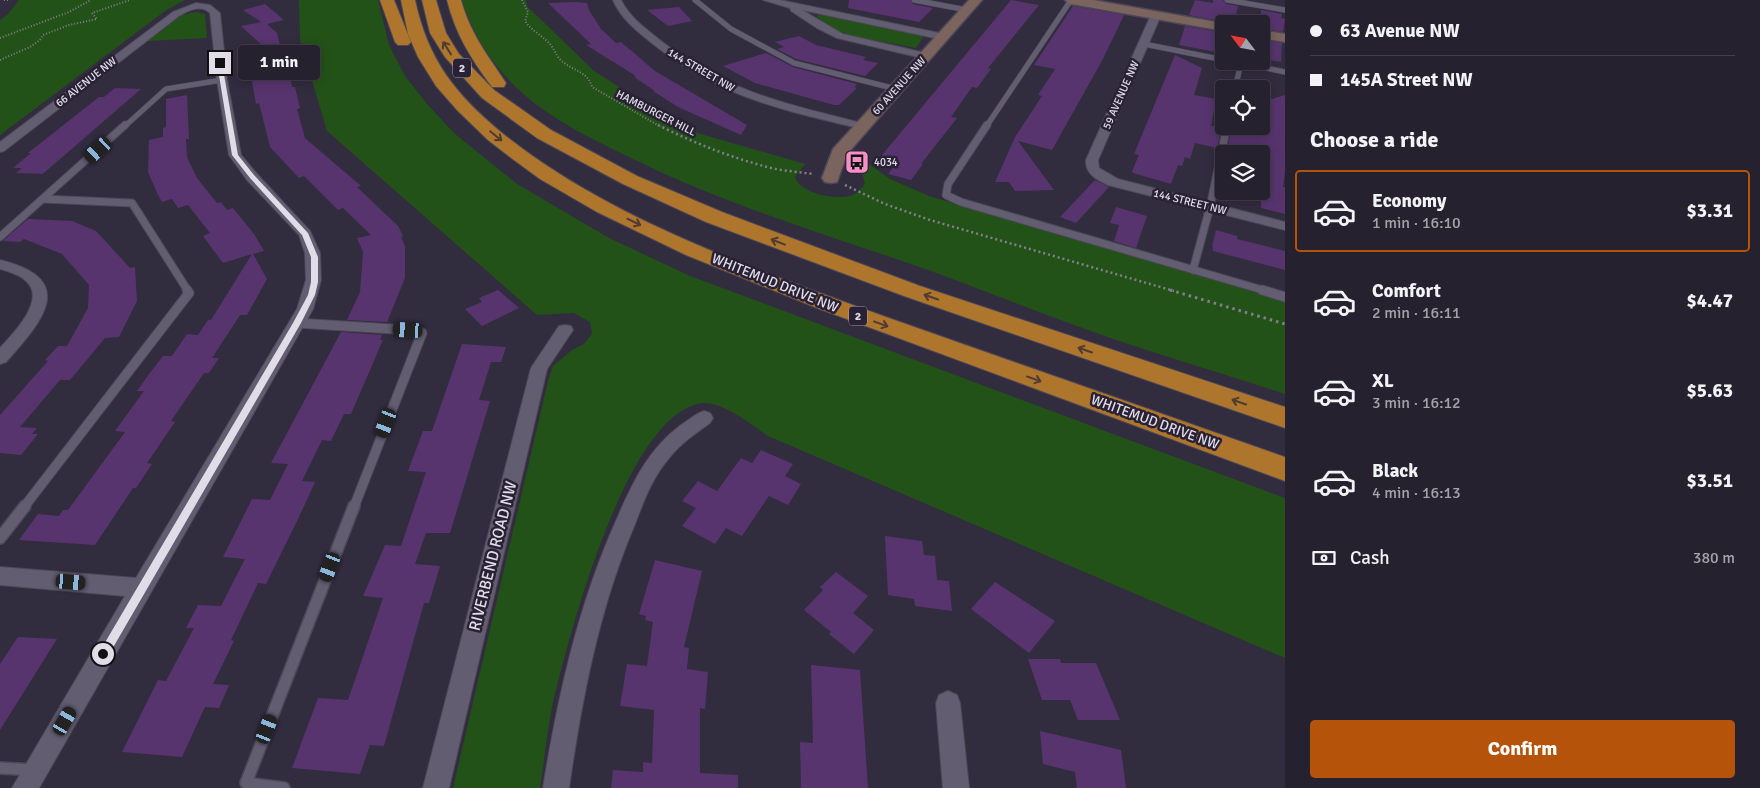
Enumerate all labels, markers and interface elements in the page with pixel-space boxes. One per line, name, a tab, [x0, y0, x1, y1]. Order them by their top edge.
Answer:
north arrow	[1215, 15, 1270, 70]
map controls	[1215, 15, 1270, 200]
text: 63 Avenue NW	[1340, 19, 1460, 43]
one-way arrow	[442, 41, 453, 55]
callout: 1 min	[238, 46, 320, 80]
street label: 144 STREET NW	[665, 46, 737, 95]
route end	[209, 52, 231, 74]
text: 1 min	[260, 52, 298, 72]
street label: 66 AVENUE NW	[53, 54, 119, 110]
street label: 60 AVENUE NW	[870, 54, 929, 118]
road number: 2	[453, 58, 471, 78]
street label: 59 AVENUE NW	[1100, 58, 1142, 131]
text: 145A Street NW	[1340, 68, 1473, 92]
button: locate	[1215, 80, 1270, 135]
street label: HAMBURGER HILL	[614, 87, 698, 139]
text: Choose a ride	[1310, 126, 1438, 153]
one-way arrow	[490, 131, 503, 142]
car	[81, 134, 114, 166]
button: layers	[1215, 145, 1270, 200]
bus stop icon: 4034	[844, 149, 870, 175]
place label: 4034	[874, 156, 898, 169]
street label: 144 STREET NW	[1152, 187, 1229, 218]
icon: car	[1312, 189, 1357, 234]
text: Economy	[1372, 189, 1446, 213]
text: $3.31	[1687, 199, 1733, 223]
text: 1 min · 16:10	[1372, 213, 1461, 233]
one-way arrow	[626, 218, 641, 227]
one-way arrow	[771, 237, 787, 246]
street label: WHITEMUD DRIVE NW	[709, 250, 841, 316]
icon: car	[1312, 279, 1357, 324]
text: Comfort	[1372, 279, 1441, 303]
text: $4.47	[1687, 289, 1733, 313]
one-way arrow	[924, 292, 939, 301]
text: 2 min · 16:11	[1372, 303, 1461, 323]
road number: 2	[849, 306, 867, 326]
one-way arrow	[873, 320, 888, 329]
car	[392, 322, 423, 338]
one-way arrow	[1077, 344, 1093, 354]
icon: car	[1312, 369, 1357, 414]
text: XL	[1372, 369, 1394, 393]
one-way arrow	[1026, 375, 1041, 384]
text: $5.63	[1687, 379, 1733, 403]
street label: WHITEMUD DRIVE NW	[1089, 391, 1221, 453]
text: 3 min · 16:12	[1372, 393, 1461, 413]
one-way arrow	[1232, 397, 1247, 406]
car	[373, 406, 398, 440]
icon: car	[1312, 459, 1357, 504]
text: Black	[1372, 459, 1418, 483]
text: $3.51	[1687, 469, 1733, 493]
street label: RIVERBEND ROAD NW	[465, 479, 521, 633]
text: 4 min · 16:13	[1372, 483, 1461, 503]
icon: cash	[1310, 544, 1338, 572]
text: Cash	[1350, 546, 1390, 570]
text: 380 m	[1693, 548, 1735, 568]
car	[317, 550, 342, 584]
car	[55, 573, 86, 591]
route start	[92, 643, 114, 665]
car	[51, 704, 78, 738]
car	[254, 712, 279, 746]
button: Confirm	[1310, 720, 1735, 778]

